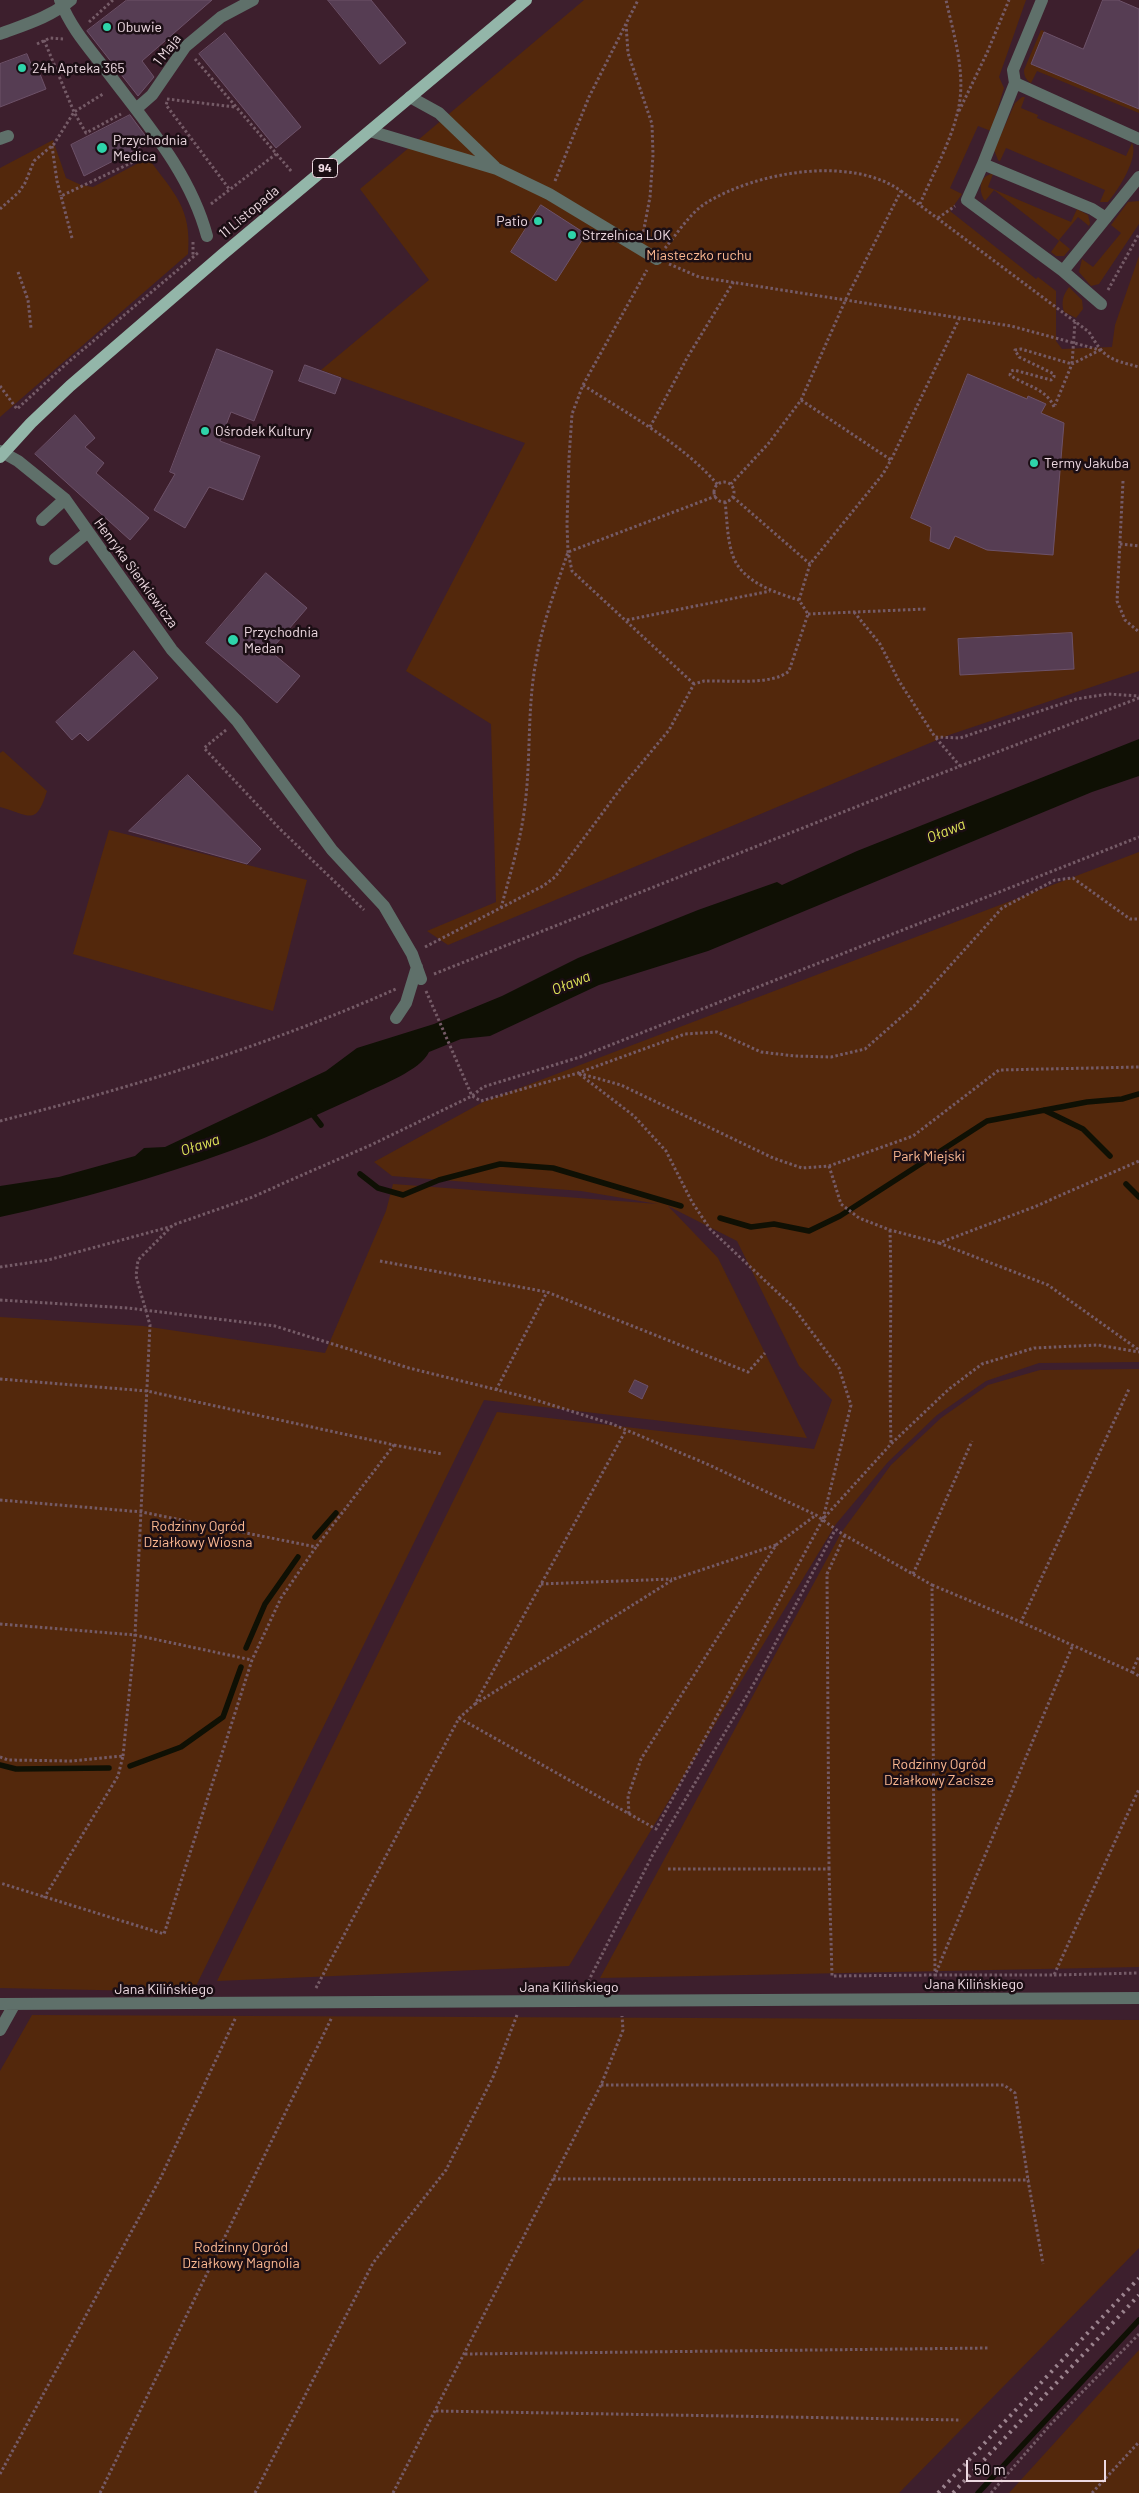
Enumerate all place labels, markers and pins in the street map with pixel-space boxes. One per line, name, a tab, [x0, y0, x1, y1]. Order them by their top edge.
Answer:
place label: Obuwie	[117, 19, 162, 35]
marker: Obuwie	[101, 21, 113, 33]
place label: 24h Apteka 365	[32, 60, 125, 76]
marker: 24h Apteka 365	[16, 62, 28, 74]
place label: Przychodnia Medica	[113, 132, 187, 164]
marker: Przychodnia Medica	[95, 141, 109, 155]
place label: Patio	[496, 213, 528, 229]
marker: Patio	[532, 215, 544, 227]
place label: Strzelnica LOK	[582, 227, 671, 243]
marker: Strzelnica LOK	[566, 229, 578, 241]
place label: Ośrodek Kultury	[215, 423, 312, 439]
marker: Ośrodek Kultury	[199, 425, 211, 437]
place label: Termy Jakuba	[1044, 455, 1129, 471]
marker: Termy Jakuba	[1028, 457, 1040, 469]
place label: Przychodnia Medan	[244, 624, 318, 656]
marker: Przychodnia Medan	[226, 633, 240, 647]

